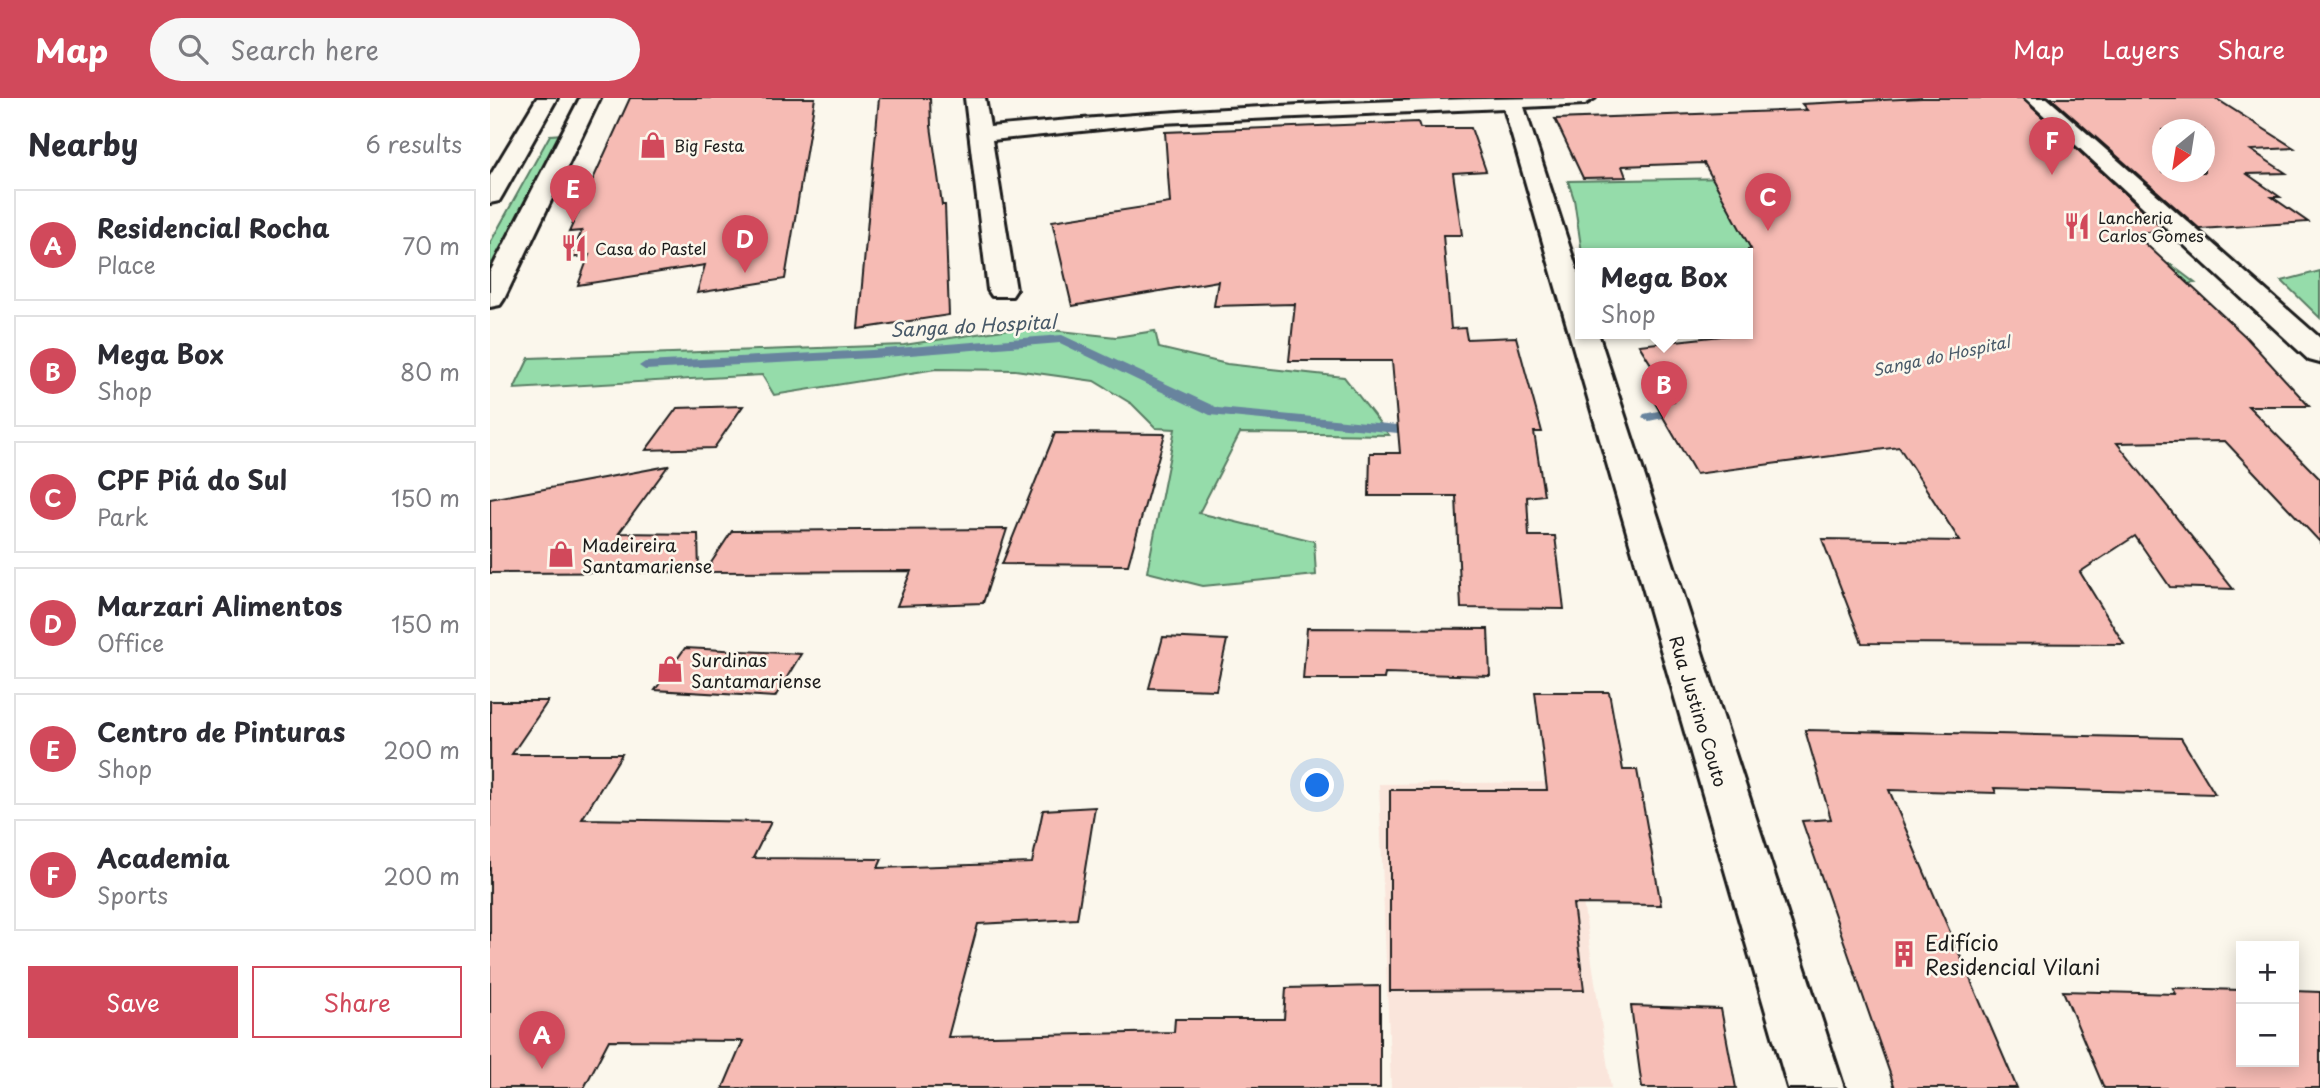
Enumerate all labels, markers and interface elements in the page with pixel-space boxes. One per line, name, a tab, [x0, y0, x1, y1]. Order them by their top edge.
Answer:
search box	[150, 18, 640, 81]
text: Map	[35, 24, 108, 74]
icon: search	[174, 30, 212, 68]
text: Search here	[230, 30, 379, 69]
text: Map	[2013, 31, 2064, 67]
text: Layers	[2102, 31, 2179, 67]
text: Share	[2217, 31, 2285, 67]
pin: F	[2029, 117, 2075, 175]
north arrow	[2152, 119, 2215, 182]
text: Nearby	[28, 121, 138, 166]
text: 6 results	[366, 126, 462, 161]
shop icon: Big Festa	[638, 130, 668, 160]
place label: Big Festa	[674, 133, 744, 157]
pin: E	[550, 165, 596, 223]
pin: C	[1745, 173, 1791, 231]
place label: Lancheria Carlos Gomes	[2098, 205, 2204, 247]
text: Residencial Rocha	[97, 208, 330, 247]
restaurant icon: Lancheria Carlos Gomes	[2062, 211, 2092, 241]
pin: D	[722, 215, 768, 273]
text: A	[44, 228, 62, 263]
text: 70 m	[402, 228, 460, 263]
restaurant icon: Casa do Pastel	[559, 233, 589, 263]
place label: Casa do Pastel	[595, 236, 706, 260]
text: Place	[97, 247, 156, 282]
popup	[1575, 248, 1753, 339]
text: Mega Box	[1601, 257, 1727, 296]
text: Shop	[1601, 296, 1656, 331]
water label: Sanga do Hospital	[889, 307, 1059, 343]
water label: Sanga do Hospital	[1870, 328, 2014, 381]
text: Mega Box	[97, 334, 224, 373]
text: B	[45, 354, 61, 389]
text: 80 m	[400, 354, 460, 389]
pin: B	[1641, 361, 1687, 419]
text: Shop	[97, 373, 152, 408]
text: CPF Piá do Sul	[97, 460, 287, 499]
text: C	[44, 480, 62, 515]
text: 150 m	[391, 480, 460, 515]
text: Park	[97, 499, 148, 534]
place label: Madeireira Santamariense	[582, 531, 713, 579]
shop icon: Madeireira Santamariense	[546, 539, 576, 569]
text: Marzari Alimentos	[97, 586, 342, 625]
text: D	[44, 606, 62, 641]
text: 150 m	[391, 606, 460, 641]
text: Office	[97, 625, 164, 660]
street label: Rua Justino Couto	[1663, 632, 1735, 790]
place label: Surdinas Santamariense	[691, 646, 822, 694]
shop icon: Surdinas Santamariense	[655, 654, 685, 684]
text: Centro de Pinturas	[97, 712, 345, 751]
text: E	[46, 732, 60, 767]
text: 200 m	[383, 732, 460, 767]
text: Shop	[97, 751, 152, 786]
your location	[1300, 768, 1334, 802]
text: Academia	[97, 838, 230, 877]
text: F	[46, 858, 60, 893]
text: 200 m	[383, 858, 460, 893]
text: Sports	[97, 877, 168, 912]
place label: Edifício Residencial Vilani	[1925, 926, 2100, 982]
building icon: Edifício Residencial Vilani	[1889, 939, 1919, 969]
map controls	[2236, 941, 2299, 1067]
button: +	[2236, 941, 2299, 1004]
button: Save	[28, 966, 238, 1038]
button: Share	[252, 966, 462, 1038]
button: −	[2236, 1004, 2299, 1067]
pin: A	[519, 1011, 565, 1069]

